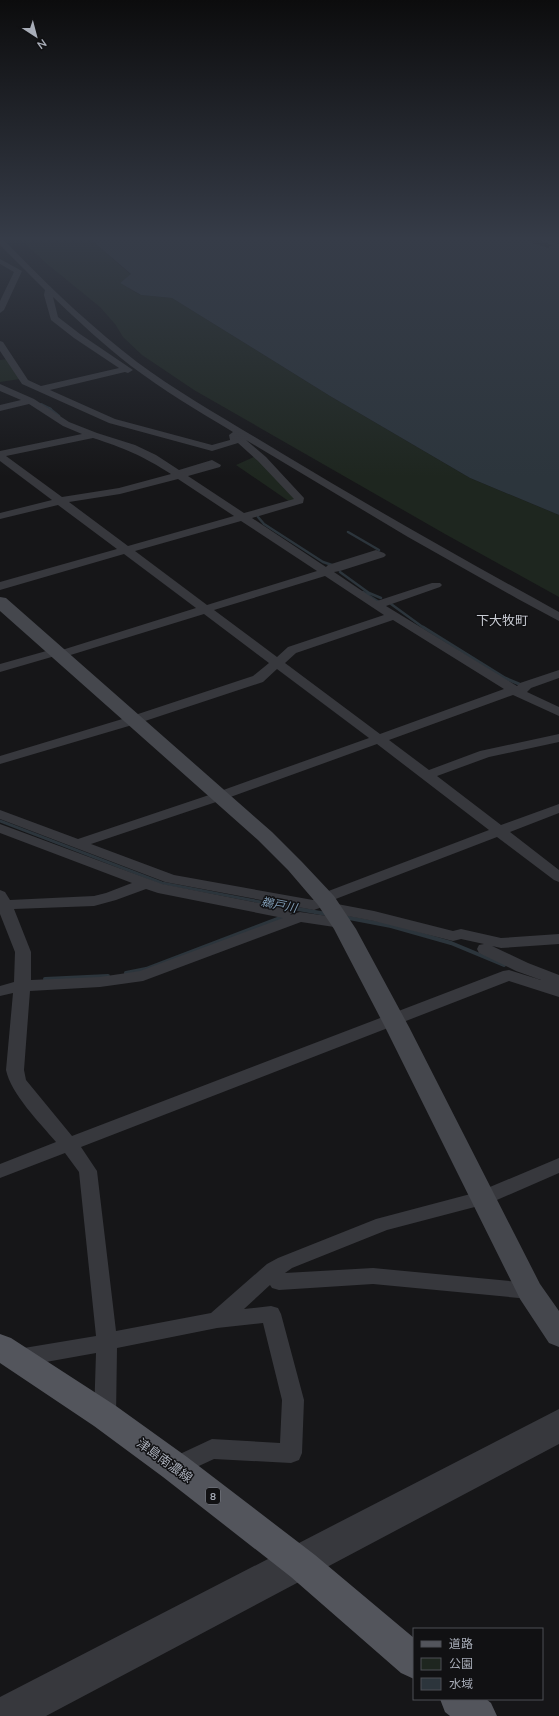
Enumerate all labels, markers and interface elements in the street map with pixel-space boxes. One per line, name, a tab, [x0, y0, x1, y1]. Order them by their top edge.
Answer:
north arrow	[16, 16, 56, 56]
text: N	[34, 36, 49, 52]
district label: 下大牧町	[476, 612, 528, 628]
water label: 鵜戸川	[260, 894, 300, 916]
street label: 津島南濃線	[134, 1434, 196, 1486]
road number: 8	[206, 1488, 220, 1504]
legend	[413, 1628, 543, 1700]
text: 道路	[449, 1636, 473, 1651]
text: 公園	[449, 1656, 473, 1671]
text: 水域	[449, 1676, 473, 1691]

